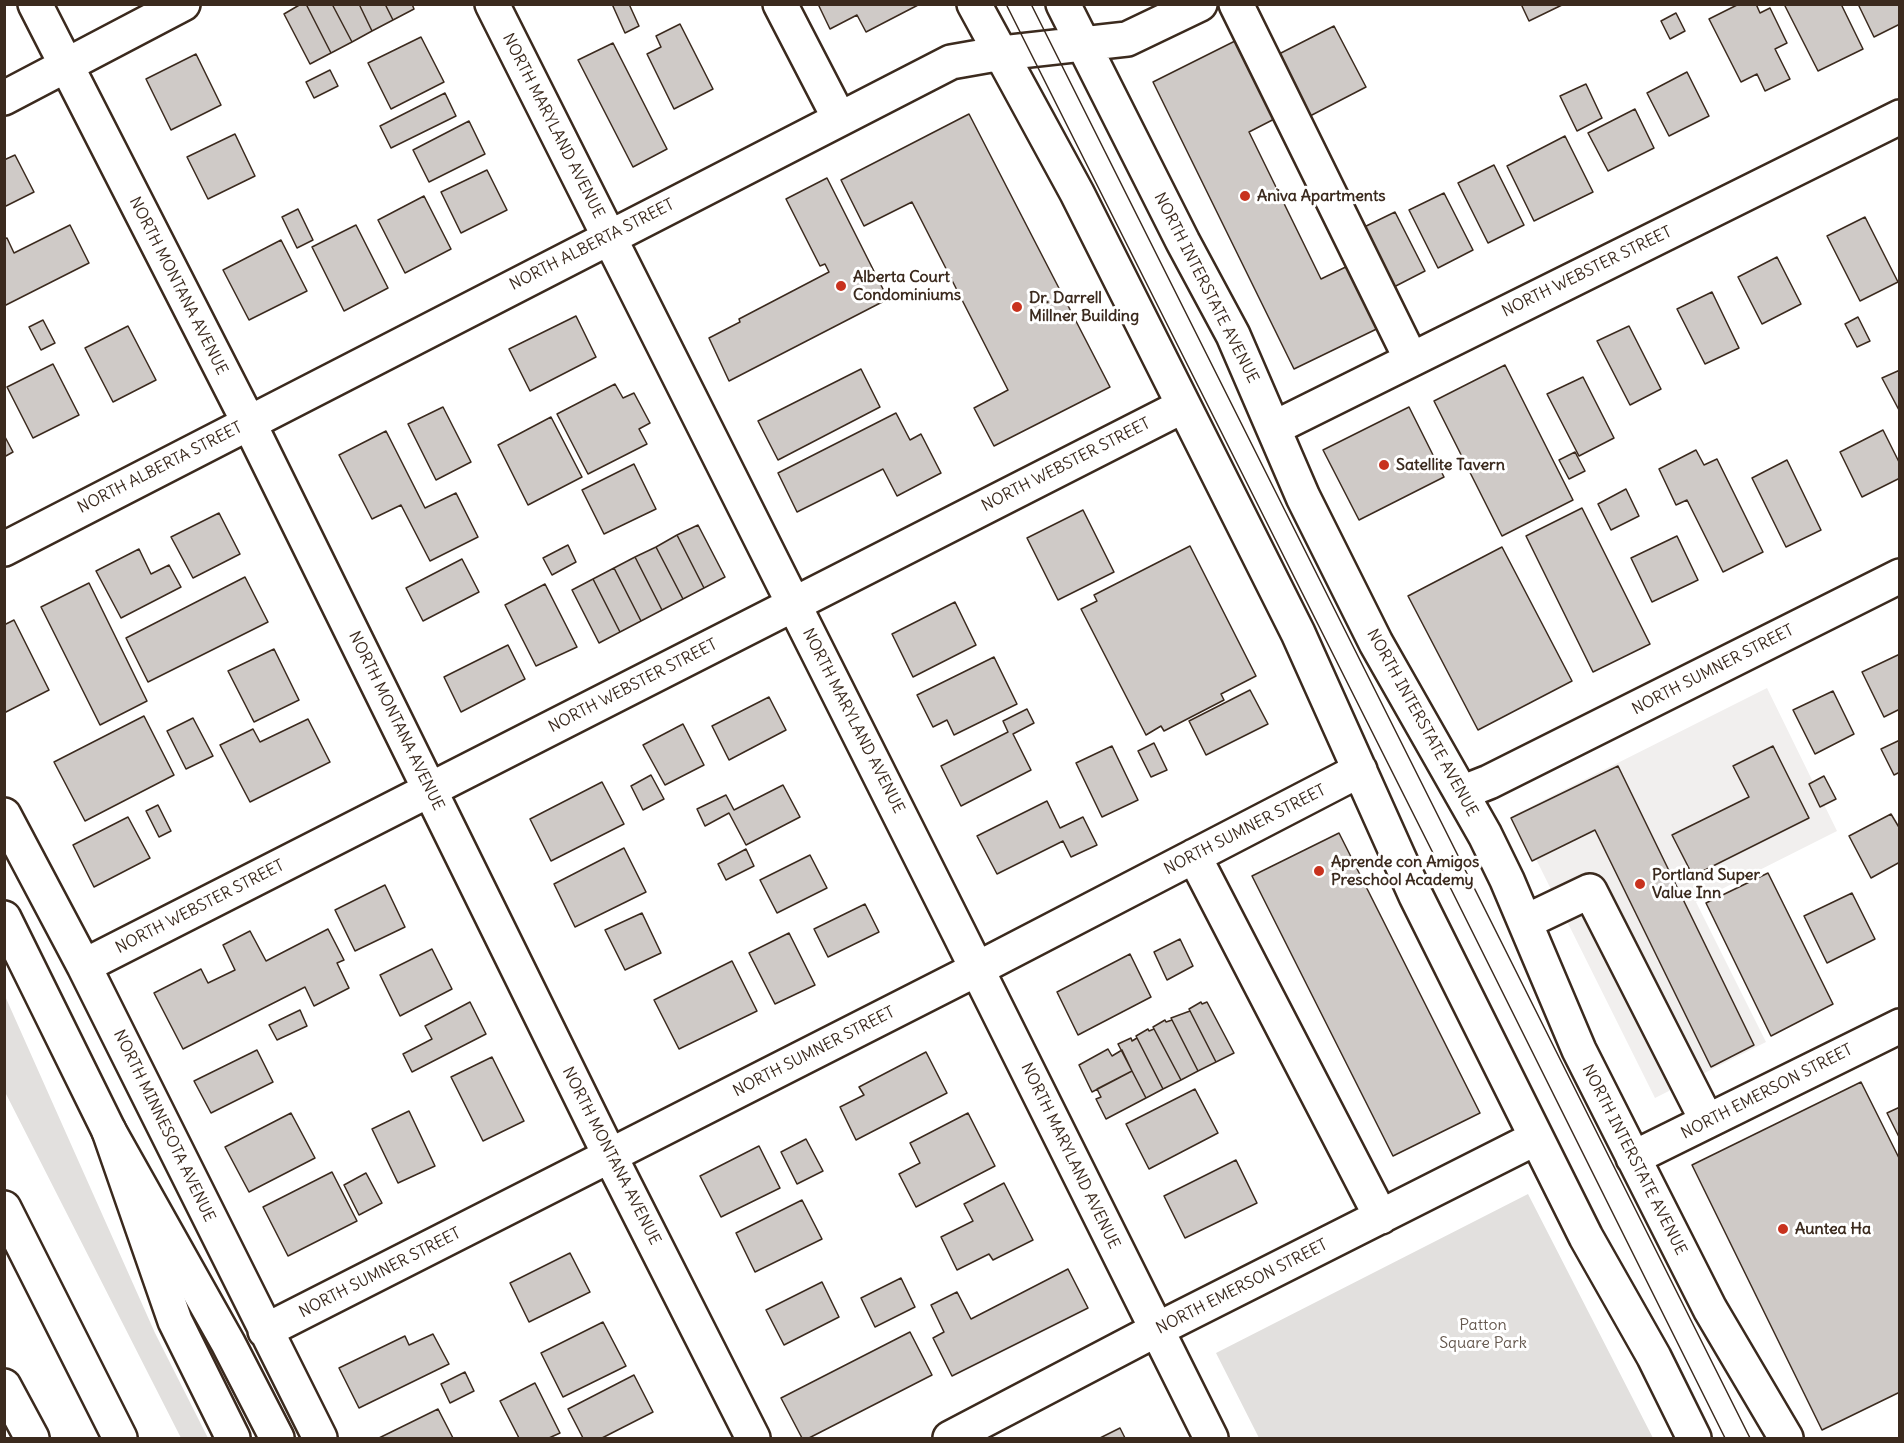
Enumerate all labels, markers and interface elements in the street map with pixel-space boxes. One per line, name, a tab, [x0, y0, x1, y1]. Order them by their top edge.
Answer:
street label: NORTH MARYLAND AVENUE	[498, 30, 608, 222]
place label: Aniva Apartments	[1257, 186, 1386, 206]
marker: Aniva Apartments	[1238, 189, 1252, 203]
street label: NORTH INTERSTATE AVENUE	[1150, 190, 1262, 386]
street label: NORTH MONTANA AVENUE	[125, 194, 231, 378]
street label: NORTH ALBERTA STREET	[507, 195, 677, 295]
street label: NORTH WEBSTER STREET	[1499, 222, 1675, 322]
place label: Alberta Court Condominiums	[853, 267, 961, 305]
marker: Alberta Court Condominiums	[834, 279, 848, 293]
place label: Dr. Darrell Millner Building	[1029, 288, 1139, 326]
marker: Dr. Darrell Millner Building	[1010, 300, 1024, 314]
street label: NORTH WEBSTER STREET	[979, 414, 1153, 516]
street label: NORTH ALBERTA STREET	[75, 418, 245, 518]
place label: Satellite Tavern	[1396, 455, 1505, 475]
marker: Satellite Tavern	[1377, 458, 1391, 472]
street label: NORTH SUMNER STREET	[1629, 621, 1797, 719]
street label: NORTH MARYLAND AVENUE	[798, 625, 908, 817]
street label: NORTH INTERSTATE AVENUE	[1362, 626, 1482, 820]
street label: NORTH MONTANA AVENUE	[344, 628, 448, 814]
street label: NORTH WEBSTER STREET	[546, 635, 720, 737]
street label: NORTH SUMNER STREET	[1161, 781, 1329, 879]
place label: Aprende con Amigos Preschool Academy	[1331, 852, 1479, 890]
street label: NORTH WEBSTER STREET	[113, 856, 287, 958]
marker: Aprende con Amigos Preschool Academy	[1312, 864, 1326, 878]
place label: Portland Super Value Inn	[1652, 865, 1760, 903]
marker: Portland Super Value Inn	[1633, 877, 1647, 891]
street label: NORTH SUMNER STREET	[730, 1003, 898, 1101]
street label: NORTH MINNESOTA AVENUE	[109, 1027, 219, 1225]
street label: NORTH EMERSON STREET	[1678, 1040, 1856, 1144]
street label: NORTH MARYLAND AVENUE	[1016, 1060, 1124, 1252]
street label: NORTH INTERSTATE AVENUE	[1578, 1062, 1690, 1258]
street label: NORTH MONTANA AVENUE	[558, 1064, 664, 1248]
place label: Auntea Ha	[1795, 1219, 1871, 1239]
marker: Auntea Ha	[1776, 1222, 1790, 1236]
street label: NORTH SUMNER STREET	[296, 1224, 464, 1322]
street label: NORTH EMERSON STREET	[1153, 1235, 1331, 1339]
park label: Patton Square Park	[1439, 1315, 1527, 1353]

